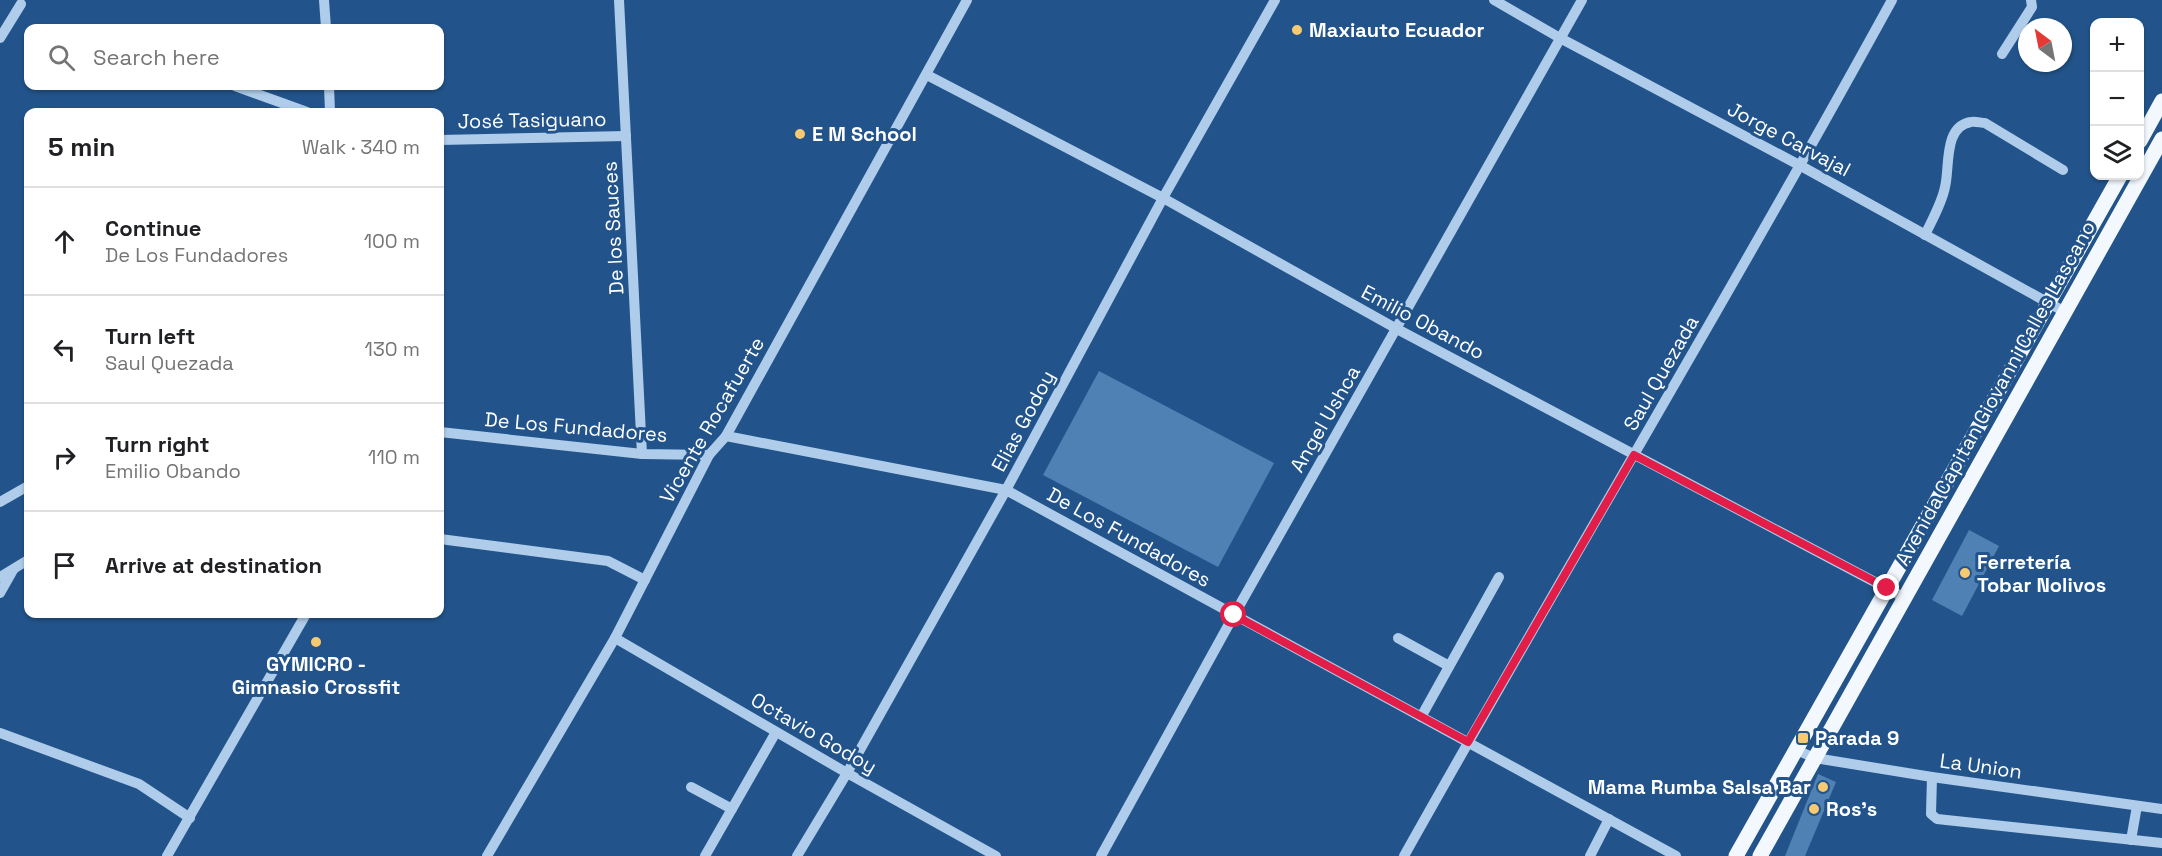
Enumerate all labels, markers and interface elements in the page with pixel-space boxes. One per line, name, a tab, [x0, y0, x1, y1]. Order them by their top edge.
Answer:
place label: Maxiauto Ecuador	[1309, 17, 1485, 43]
north arrow	[2018, 18, 2072, 72]
map controls	[2090, 18, 2144, 180]
button: +	[2090, 18, 2144, 72]
marker: Maxiauto Ecuador	[1290, 23, 1304, 37]
search box	[24, 24, 444, 90]
icon: search	[45, 41, 78, 74]
text: Search here	[93, 43, 220, 71]
button: −	[2090, 72, 2144, 126]
street label: Jorge Carvajal	[1723, 96, 1855, 182]
street label: José Tasiguano	[457, 106, 607, 134]
place label: E M School	[812, 121, 917, 147]
button: layers	[2090, 126, 2144, 180]
marker: E M School	[793, 127, 807, 141]
text: 5 min	[48, 130, 115, 164]
text: Walk · 340 m	[302, 134, 420, 160]
street label: De los Sauces	[597, 161, 629, 295]
text: Continue	[105, 214, 201, 242]
street label: Avenida Capitan Giovanni Calles Lascano	[1889, 216, 2101, 570]
icon: ahead	[48, 225, 81, 258]
text: 100 m	[364, 228, 420, 254]
text: De Los Fundadores	[105, 242, 288, 268]
street label: Emilio Obando	[1357, 279, 1489, 365]
street label: Saul Quezada	[1618, 311, 1704, 435]
text: Turn left	[105, 322, 195, 350]
street label: Vicente Rocafuerte	[654, 332, 770, 508]
icon: left	[48, 333, 81, 366]
text: 130 m	[364, 336, 420, 362]
text: Saul Quezada	[105, 350, 234, 376]
street label: Angel Ushca	[1284, 361, 1366, 477]
street label: Elias Godoy	[985, 366, 1061, 476]
street label: De Los Fundadores	[484, 406, 668, 448]
text: Turn right	[105, 430, 210, 458]
icon: right	[48, 441, 81, 474]
text: 110 m	[368, 444, 420, 470]
text: Emilio Obando	[105, 458, 241, 484]
street label: De Los Fundadores	[1043, 481, 1215, 593]
icon: arrive	[48, 549, 81, 582]
place label: Ferretería Tobar Nolivos	[1977, 549, 2106, 598]
text: Arrive at destination	[105, 551, 322, 579]
marker: Ferretería Tobar Nolivos	[1958, 566, 1972, 580]
route end	[1873, 574, 1899, 600]
route start	[1220, 601, 1246, 627]
marker: GYMICRO - Gimnasio Crossfit	[309, 635, 323, 649]
place label: GYMICRO - Gimnasio Crossfit	[232, 651, 400, 700]
street label: Octavio Godoy	[746, 686, 882, 780]
place label: Parada 9	[1815, 725, 1899, 751]
marker: Parada 9	[1796, 731, 1810, 745]
street label: La Union	[1938, 747, 2024, 785]
place label: Mama Rumba Salsa Bar	[1588, 774, 1811, 800]
marker: Mama Rumba Salsa Bar	[1816, 780, 1830, 794]
place label: Ros's	[1826, 796, 1877, 822]
marker: Ros's	[1807, 802, 1821, 816]

